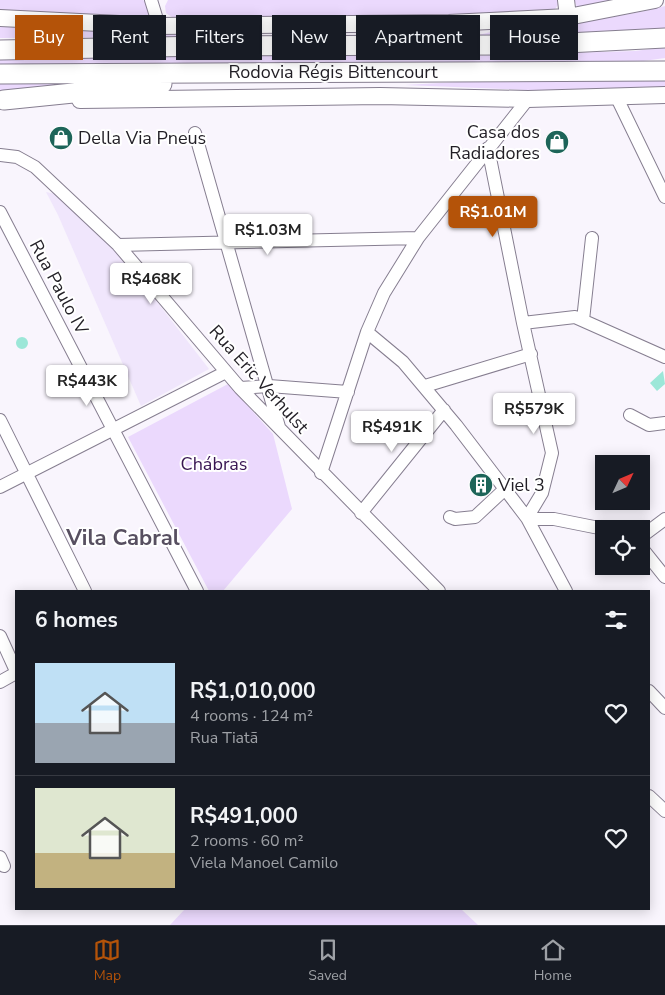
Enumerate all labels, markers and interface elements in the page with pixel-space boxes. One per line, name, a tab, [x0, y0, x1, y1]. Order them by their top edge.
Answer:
chip: Buy	[15, 15, 83, 60]
chip: Rent	[93, 15, 166, 60]
chip: Filters	[176, 15, 262, 60]
chip: New	[272, 15, 346, 60]
chip: Apartment	[356, 15, 480, 60]
chip: House	[490, 15, 578, 60]
street label: Rodovia Régis Bittencourt	[228, 60, 438, 84]
place label: Casa dos Radiadores	[449, 120, 540, 165]
shop icon: Della Via Pneus	[48, 125, 74, 151]
place label: Della Via Pneus	[78, 126, 206, 150]
shop icon: Casa dos Radiadores	[544, 129, 570, 155]
pin: R$1.01M	[447, 196, 539, 238]
text: R$1.01M	[459, 201, 527, 223]
pin: R$1.03M	[222, 214, 314, 256]
text: R$1.03M	[234, 219, 302, 241]
street label: Rua Paulo IV	[24, 236, 94, 339]
pin: R$468K	[110, 262, 192, 305]
text: R$468K	[121, 268, 181, 290]
street label: Rua Eric Verhulst	[204, 320, 315, 439]
pin: R$443K	[46, 364, 128, 407]
text: R$443K	[57, 370, 117, 392]
pin: R$579K	[493, 392, 575, 435]
text: R$579K	[504, 398, 564, 420]
pin: R$491K	[351, 410, 433, 453]
text: R$491K	[362, 416, 422, 438]
park label: Chábras	[181, 452, 247, 476]
north arrow	[595, 455, 650, 510]
map controls	[595, 455, 650, 575]
building icon: Viel 3	[468, 472, 494, 498]
place label: Viel 3	[497, 473, 545, 497]
button: locate	[595, 520, 650, 575]
district label: Vila Cabral	[65, 523, 180, 553]
text: 6 homes	[35, 606, 118, 634]
icon: filters	[602, 606, 630, 634]
text: R$1,010,000	[190, 677, 316, 705]
icon: home	[75, 683, 135, 743]
icon: heart	[602, 699, 630, 727]
text: 4 rooms · 124 m²	[190, 705, 313, 727]
text: Rua Tiatã	[190, 727, 258, 749]
text: R$491,000	[190, 802, 298, 830]
icon: home	[75, 808, 135, 868]
icon: heart	[602, 824, 630, 852]
text: 2 rooms · 60 m²	[190, 830, 303, 852]
text: Viela Manoel Camilo	[190, 852, 338, 874]
tab: Map	[93, 936, 121, 985]
tab: Saved	[308, 936, 347, 985]
tab: Home	[534, 936, 572, 985]

